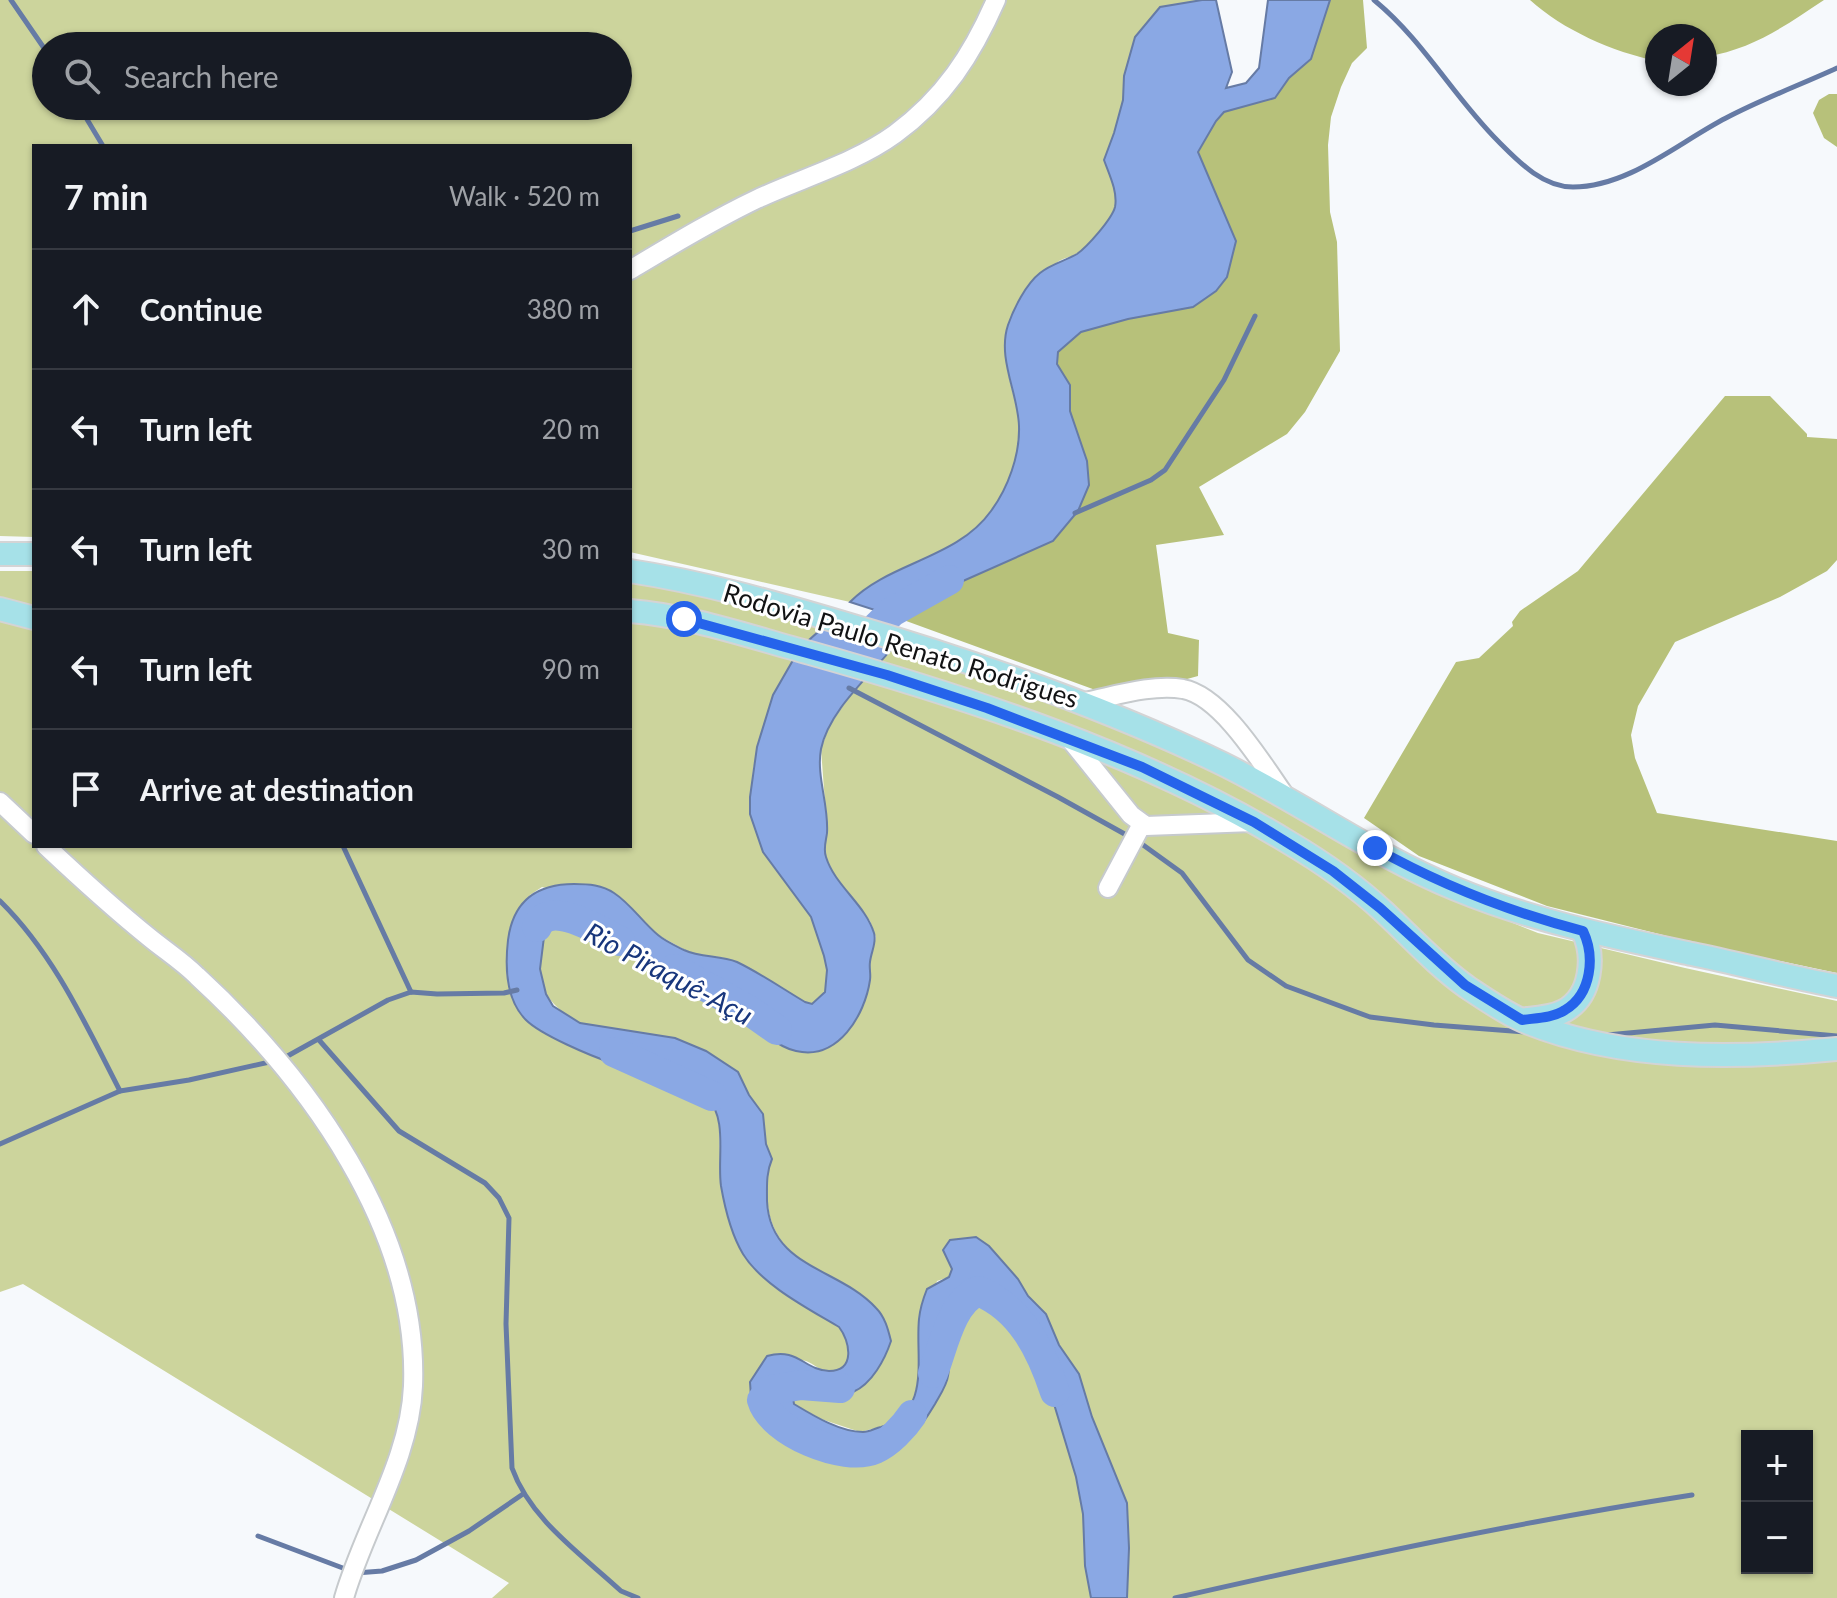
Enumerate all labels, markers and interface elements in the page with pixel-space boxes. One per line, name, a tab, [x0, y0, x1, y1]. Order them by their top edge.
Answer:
north arrow	[1645, 24, 1717, 96]
search box	[32, 32, 632, 120]
icon: search	[60, 54, 104, 98]
text: Search here	[124, 58, 279, 94]
text: 7 min	[64, 176, 148, 217]
text: Walk · 520 m	[449, 180, 600, 212]
icon: ahead	[64, 287, 108, 331]
text: Continue	[140, 291, 263, 327]
text: 380 m	[527, 293, 600, 325]
icon: left	[64, 407, 108, 451]
text: Turn left	[140, 411, 252, 447]
text: 20 m	[542, 413, 600, 445]
icon: left	[64, 527, 108, 571]
text: Turn left	[140, 531, 252, 567]
text: 30 m	[542, 533, 600, 565]
street label: Rodovia Paulo Renato Rodrigues	[720, 576, 1082, 714]
route start	[666, 601, 702, 637]
icon: left	[64, 647, 108, 691]
text: Turn left	[140, 651, 252, 687]
text: 90 m	[542, 653, 600, 685]
icon: arrive	[64, 767, 108, 811]
text: Arrive at destination	[140, 771, 414, 807]
route end	[1357, 830, 1393, 866]
water label: Rio Piraquê-Açu	[579, 914, 759, 1032]
map controls	[1741, 1430, 1813, 1574]
button: +	[1741, 1430, 1813, 1502]
button: −	[1741, 1502, 1813, 1574]

